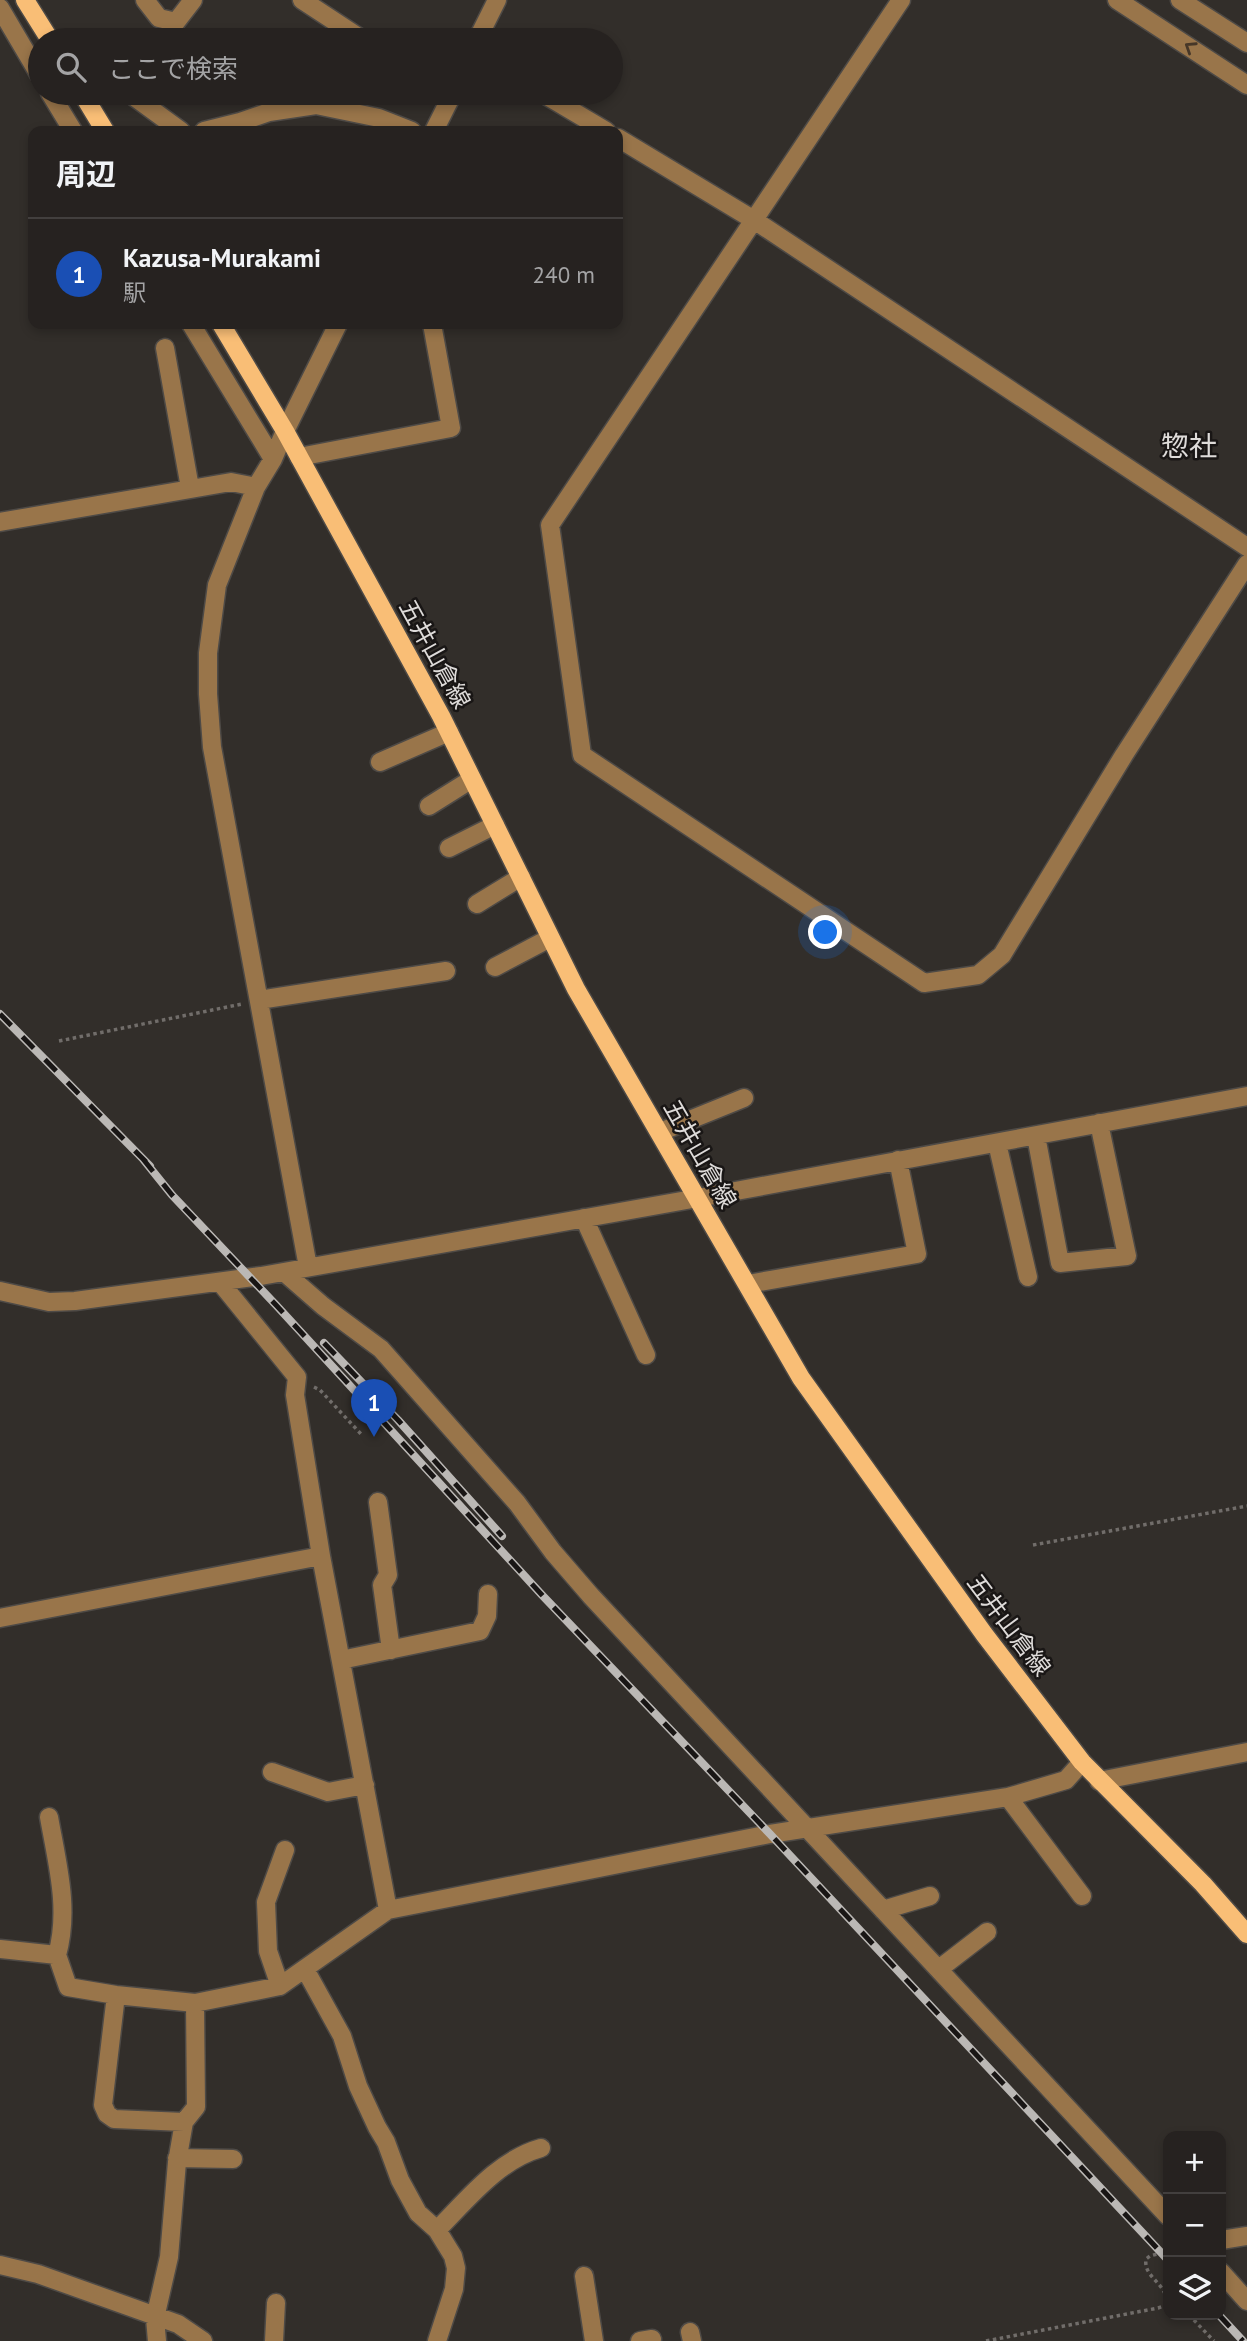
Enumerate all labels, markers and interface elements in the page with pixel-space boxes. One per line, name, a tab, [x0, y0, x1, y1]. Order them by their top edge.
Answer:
search box	[28, 28, 623, 105]
one-way arrow	[1184, 43, 1197, 56]
icon: search	[52, 48, 90, 86]
text: ここで検索	[108, 52, 238, 85]
text: 周辺	[56, 154, 116, 193]
text: Kazusa-Murakami	[123, 241, 321, 274]
text: 1	[72, 260, 86, 289]
text: 240 m	[533, 260, 595, 289]
text: 駅	[123, 278, 146, 307]
district label: 惣社	[1161, 427, 1217, 464]
street label: 五井山倉線	[392, 594, 478, 714]
your location	[808, 915, 842, 949]
street label: 五井山倉線	[657, 1094, 743, 1214]
pin: 1	[351, 1379, 397, 1437]
street label: 五井山倉線	[961, 1568, 1057, 1682]
map controls	[1163, 2131, 1226, 2320]
button: +	[1163, 2131, 1226, 2194]
button: −	[1163, 2194, 1226, 2257]
button: layers	[1163, 2257, 1226, 2320]

